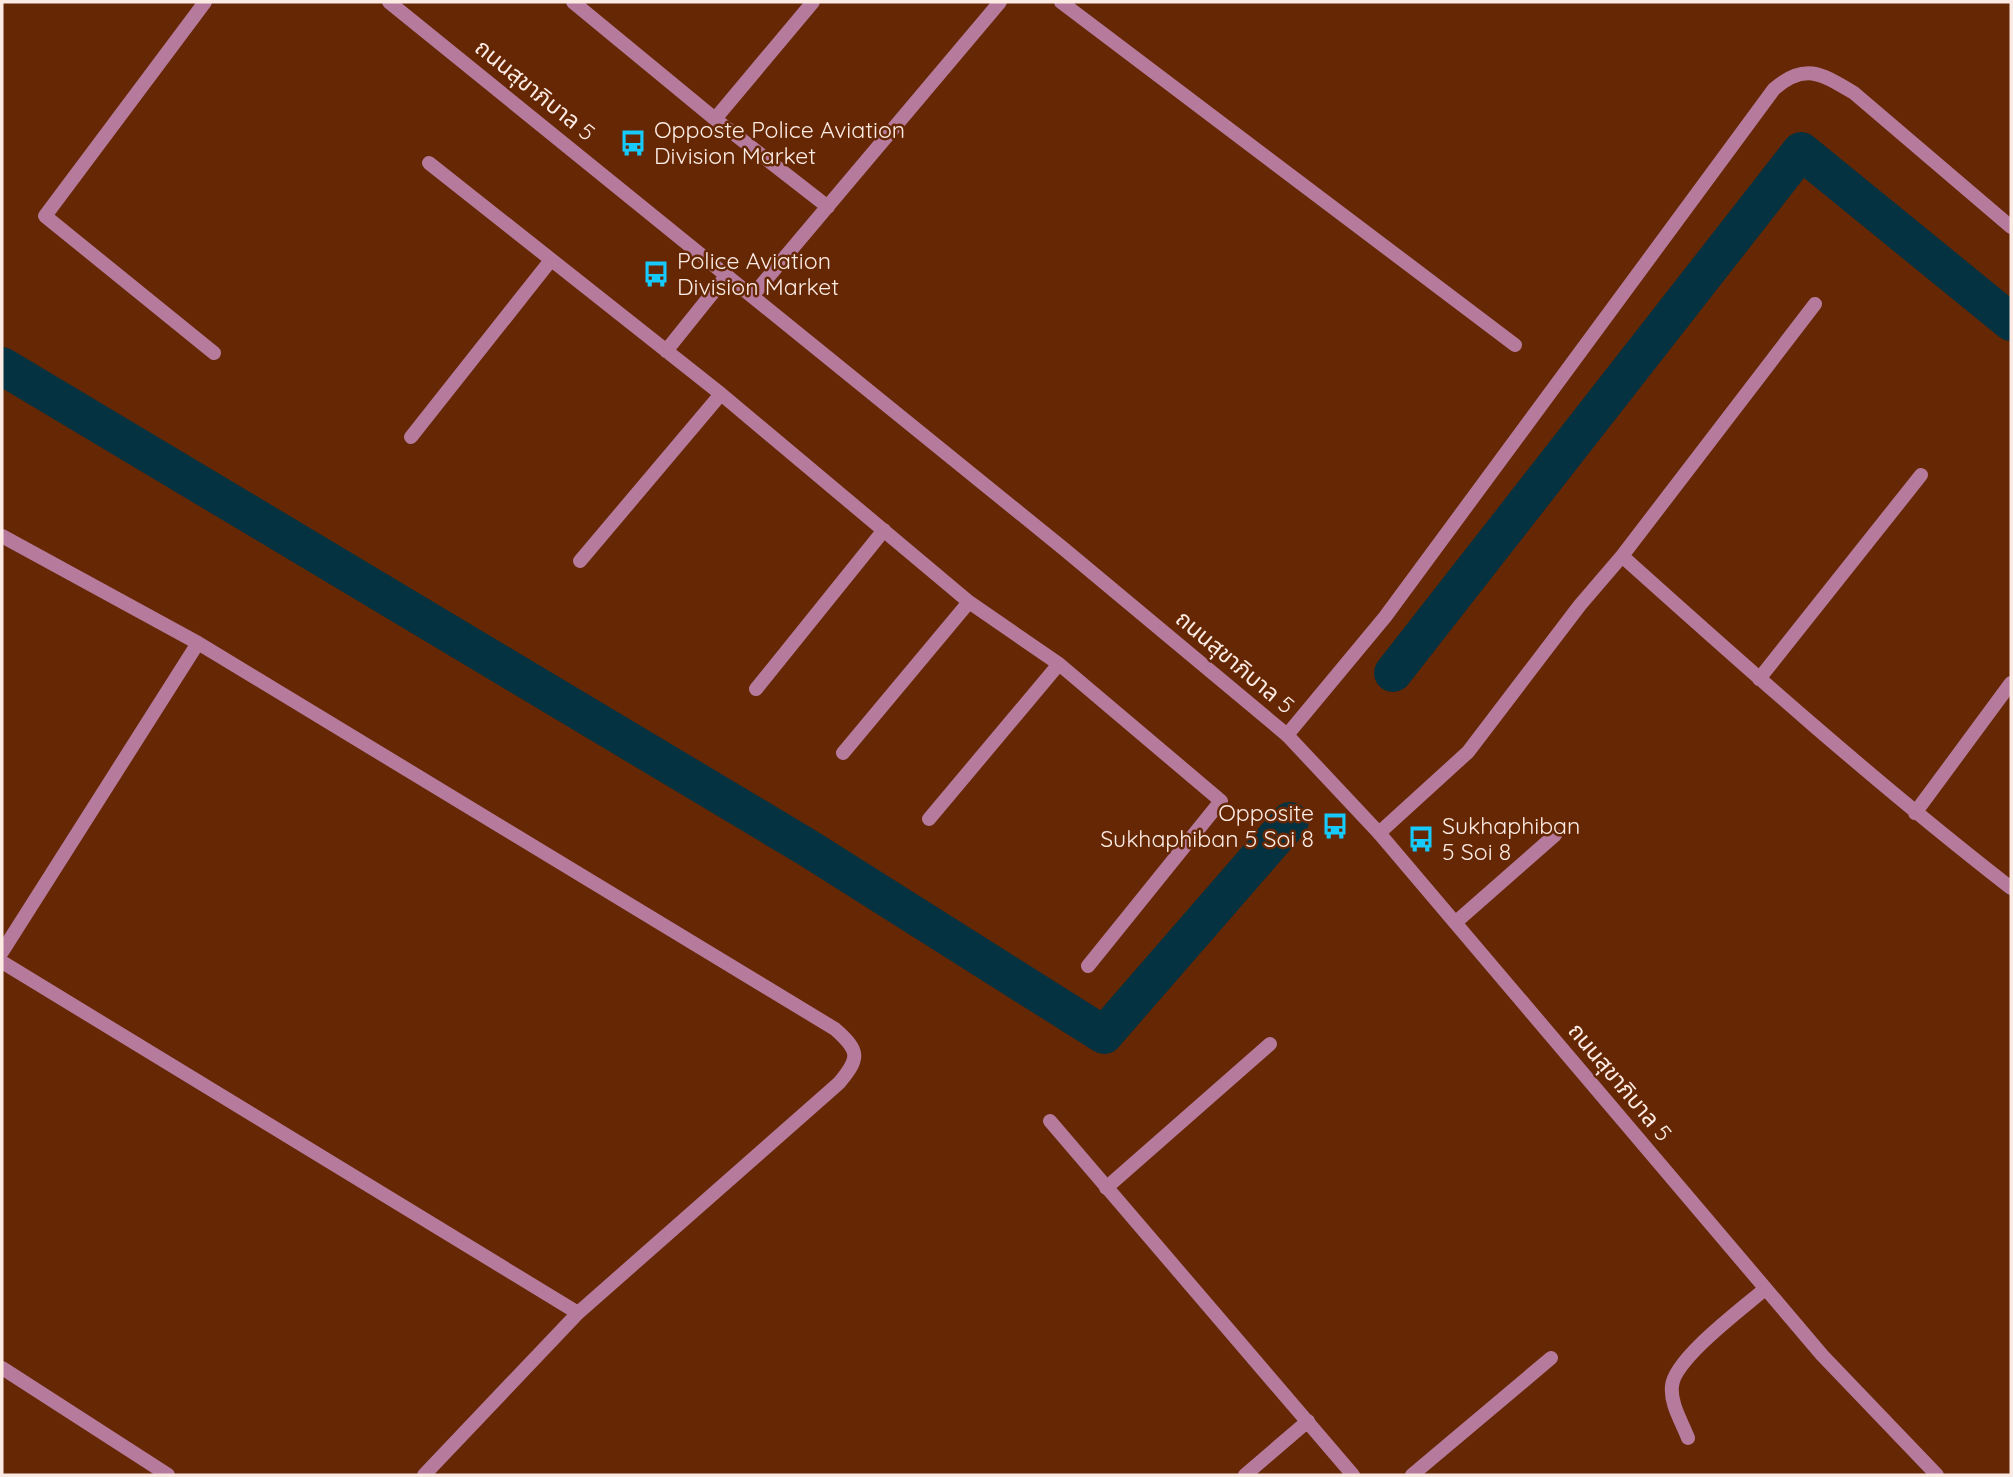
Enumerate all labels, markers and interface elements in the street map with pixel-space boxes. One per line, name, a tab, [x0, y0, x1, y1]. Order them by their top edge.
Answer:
street label: ถนนสุขาภิบาล 5	[469, 32, 601, 147]
place label: Opposte Police Aviation Division Market	[654, 115, 905, 170]
bus stop icon: Opposte Police Aviation Division Market	[618, 128, 648, 158]
place label: Police Aviation Division Market	[677, 246, 839, 301]
bus stop icon: Police Aviation Division Market	[641, 259, 671, 289]
street label: ถนนสุขาภิบาล 5	[1170, 604, 1301, 720]
place label: Opposite Sukhaphiban 5 Soi 8	[1100, 798, 1314, 853]
bus stop icon: Opposite Sukhaphiban 5 Soi 8	[1320, 811, 1350, 841]
place label: Sukhaphiban 5 Soi 8	[1442, 811, 1580, 866]
bus stop icon: Sukhaphiban 5 Soi 8	[1406, 824, 1436, 854]
street label: ถนนสุขาภิบาล 5	[1562, 1016, 1678, 1147]

